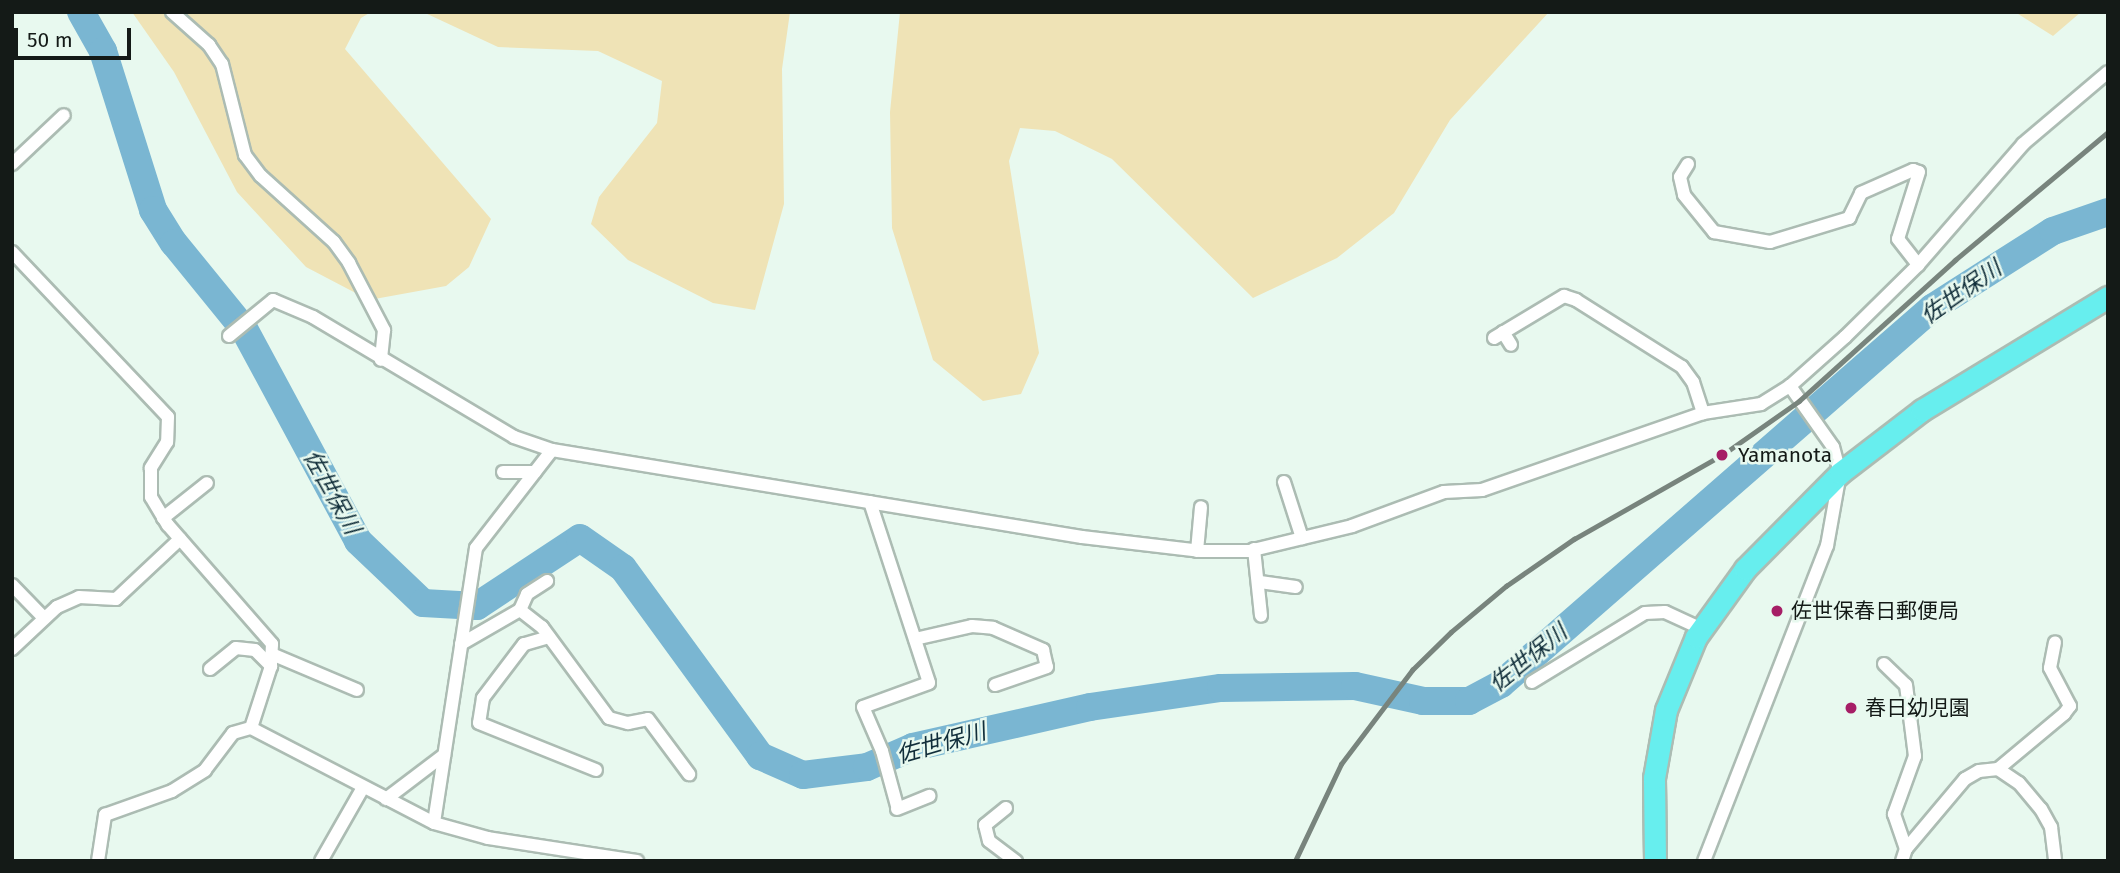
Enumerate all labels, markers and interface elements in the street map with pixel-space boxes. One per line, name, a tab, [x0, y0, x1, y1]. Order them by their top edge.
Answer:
scale bar	[18, 14, 135, 58]
text: 50 m	[27, 27, 73, 53]
water label: 佐世保川	[1915, 254, 2007, 330]
place label: Yamanota	[1738, 442, 1832, 468]
water label: 佐世保川	[298, 445, 366, 539]
marker: Yamanota	[1712, 445, 1732, 465]
place label: 佐世保春日郵便局	[1791, 598, 1959, 624]
marker: 佐世保春日郵便局	[1769, 603, 1785, 619]
water label: 佐世保川	[1484, 618, 1572, 698]
place label: 春日幼児園	[1865, 695, 1970, 721]
marker: 春日幼児園	[1843, 700, 1859, 716]
water label: 佐世保川	[893, 717, 989, 769]

